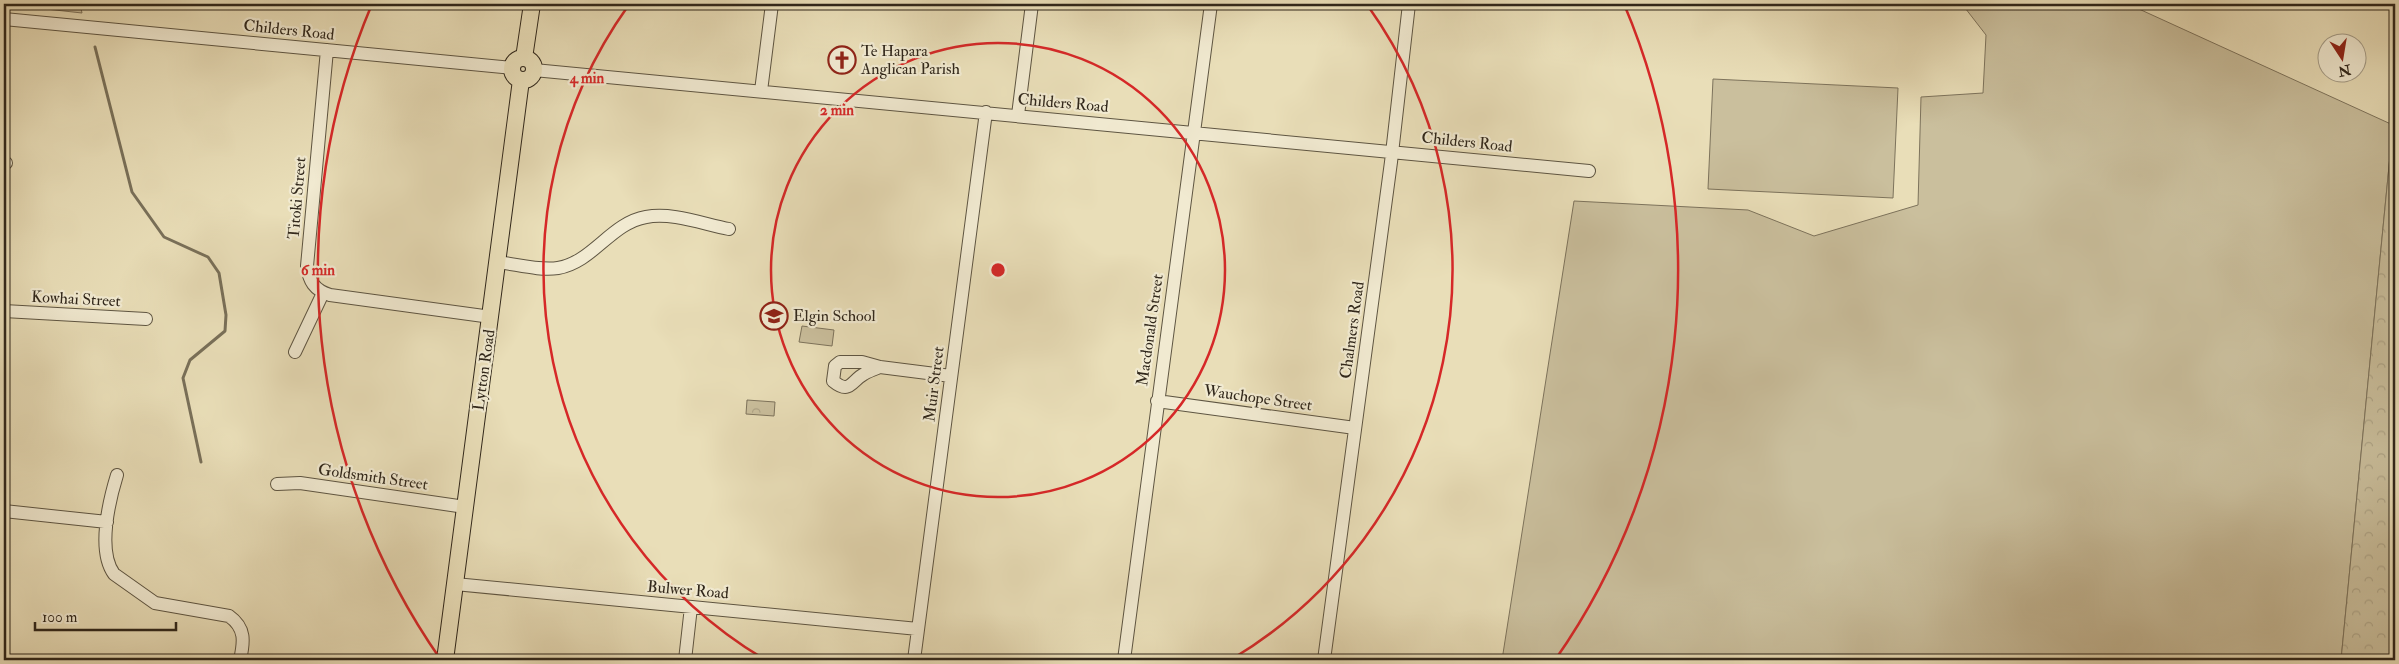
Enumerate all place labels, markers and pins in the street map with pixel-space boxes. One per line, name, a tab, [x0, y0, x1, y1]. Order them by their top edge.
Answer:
place label: Te Hapara Anglican Parish	[860, 41, 960, 79]
church icon: Te Hapara Anglican Parish	[827, 45, 857, 75]
centre of rings	[989, 261, 1007, 279]
school or university icon: Elgin School	[759, 301, 789, 331]
place label: Elgin School	[793, 306, 876, 326]

